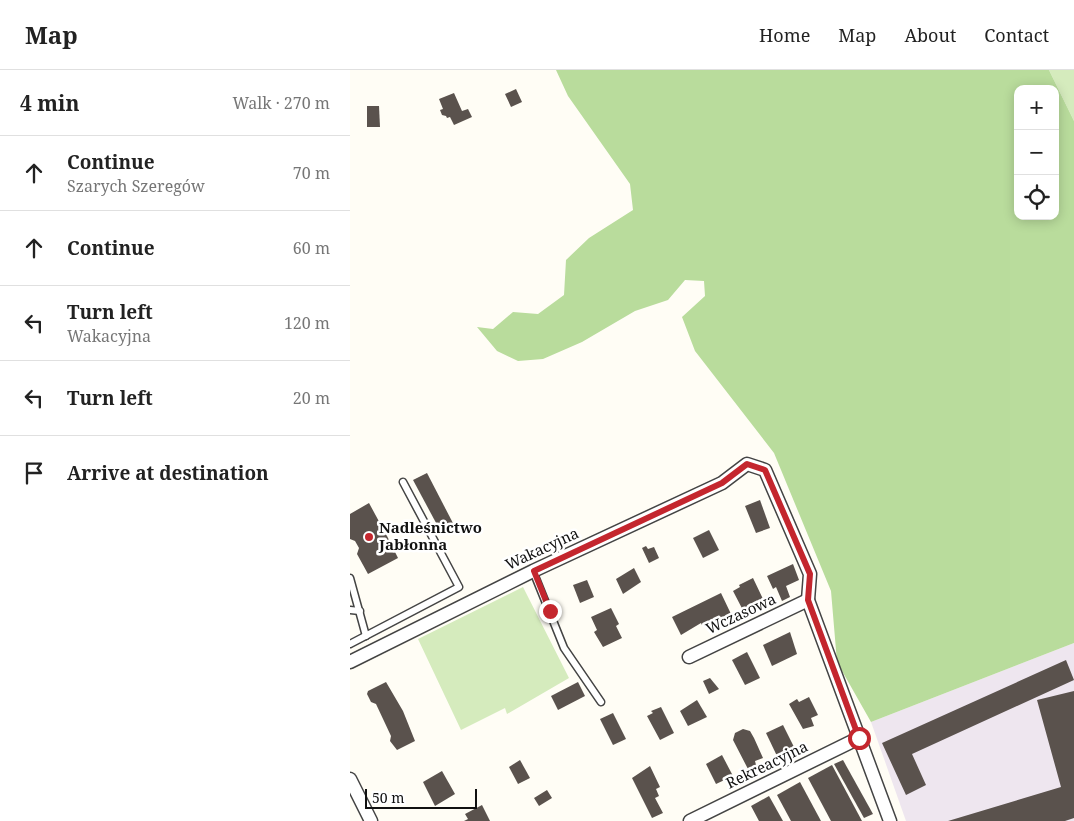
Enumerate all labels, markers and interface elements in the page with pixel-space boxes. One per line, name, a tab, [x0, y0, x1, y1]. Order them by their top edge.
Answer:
text: Map	[25, 18, 78, 51]
text: Home	[759, 23, 810, 47]
text: Map	[838, 23, 876, 47]
text: About	[904, 23, 956, 47]
text: Contact	[984, 23, 1049, 47]
map controls	[1014, 85, 1059, 220]
button: +	[1014, 85, 1059, 130]
text: 4 min	[20, 89, 79, 117]
text: Walk · 270 m	[233, 92, 330, 114]
button: −	[1014, 130, 1059, 175]
text: Continue	[67, 149, 155, 175]
icon: ahead	[20, 159, 48, 187]
text: 70 m	[293, 162, 330, 184]
text: Szarych Szeregów	[67, 175, 205, 197]
button: locate	[1014, 175, 1059, 220]
icon: ahead	[20, 234, 48, 262]
text: Continue	[67, 235, 155, 261]
text: 60 m	[293, 237, 330, 259]
text: Turn left	[67, 299, 153, 325]
icon: left	[20, 309, 48, 337]
text: 120 m	[284, 312, 330, 334]
text: Wakacyjna	[67, 325, 151, 347]
icon: left	[20, 384, 48, 412]
text: Turn left	[67, 385, 153, 411]
text: 20 m	[293, 387, 330, 409]
icon: arrive	[20, 459, 48, 487]
text: Arrive at destination	[67, 460, 269, 486]
place label: Nadleśnictwo Jabłonna	[378, 517, 482, 554]
street label: Wakacyjna	[502, 522, 582, 574]
marker: Nadleśnictwo Jabłonna	[363, 531, 375, 543]
street label: Wczasowa	[702, 588, 779, 638]
route end	[539, 600, 562, 623]
route start	[848, 727, 871, 750]
street label: Rekreacyjna	[722, 736, 811, 793]
scale bar	[365, 786, 478, 809]
text: 50 m	[372, 788, 405, 807]

